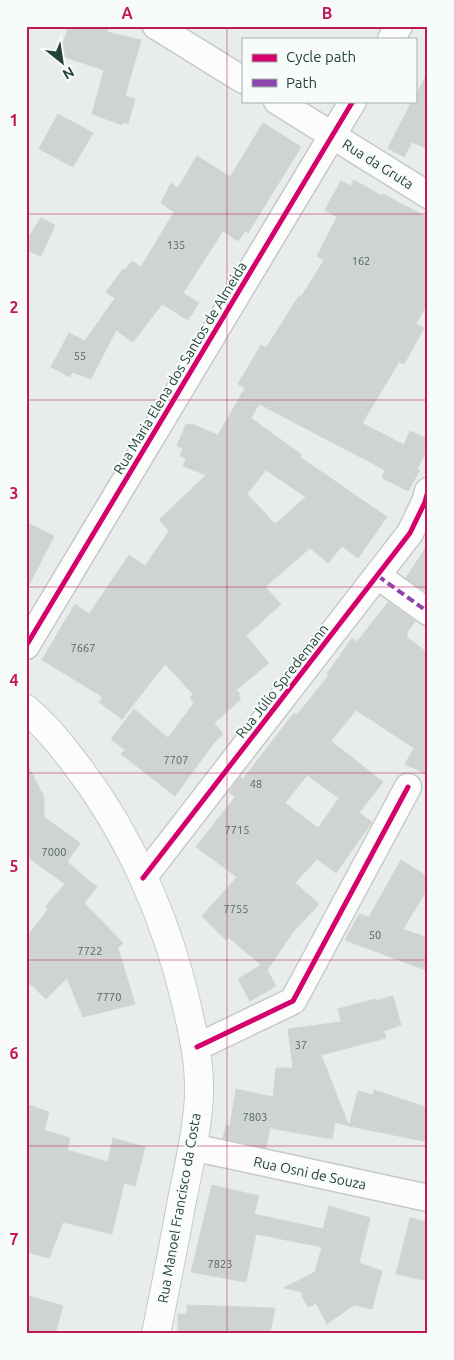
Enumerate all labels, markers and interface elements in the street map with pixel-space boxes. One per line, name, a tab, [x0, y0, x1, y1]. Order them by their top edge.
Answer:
text: A	[121, 4, 133, 22]
text: B	[322, 4, 332, 22]
north arrow	[38, 38, 88, 88]
legend	[242, 38, 416, 102]
text: Cycle path	[286, 48, 356, 65]
text: N	[60, 64, 77, 83]
text: Path	[286, 74, 317, 91]
text: 1	[9, 111, 19, 129]
street label: Rua da Gruta	[339, 136, 417, 192]
house number: 135	[167, 239, 185, 251]
house number: 162	[352, 255, 370, 267]
street label: Rua Maria Elena dos Santos de Almeida	[110, 259, 250, 477]
text: 2	[9, 298, 19, 316]
house number: 55	[74, 350, 86, 362]
text: 3	[9, 484, 19, 502]
street label: Rua Júlio Spredemann	[233, 621, 331, 741]
house number: 7667	[71, 642, 95, 654]
text: 4	[9, 671, 19, 689]
house number: 7707	[164, 754, 188, 766]
house number: 48	[250, 778, 262, 790]
house number: 7715	[225, 824, 249, 836]
house number: 7000	[42, 846, 66, 858]
text: 5	[9, 857, 19, 875]
house number: 7755	[224, 903, 248, 915]
house number: 50	[369, 929, 381, 941]
house number: 7722	[78, 945, 102, 957]
house number: 7770	[97, 991, 121, 1003]
house number: 37	[295, 1039, 307, 1051]
text: 6	[9, 1044, 19, 1062]
house number: 7803	[243, 1111, 267, 1123]
street label: Rua Manoel Francisco da Costa	[154, 1112, 204, 1304]
street label: Rua Osni de Souza	[252, 1153, 368, 1193]
text: 7	[9, 1230, 19, 1248]
house number: 7823	[208, 1258, 232, 1270]

